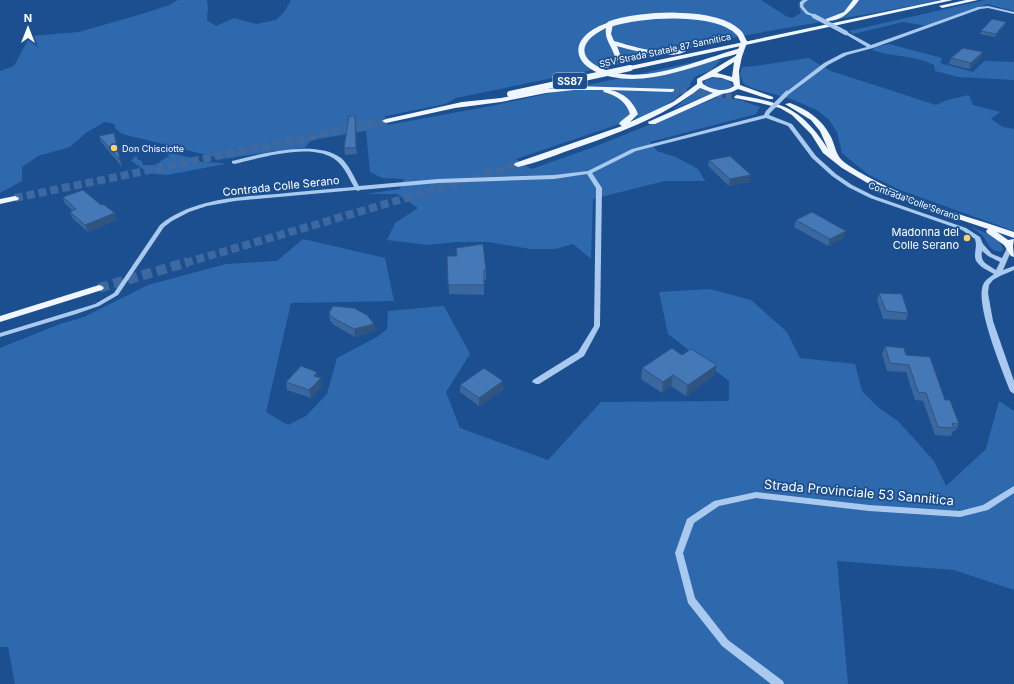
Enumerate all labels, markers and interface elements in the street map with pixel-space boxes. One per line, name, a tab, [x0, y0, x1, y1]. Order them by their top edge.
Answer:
north arrow	[8, 8, 48, 48]
text: N	[24, 11, 32, 25]
street label: SSV Strada Statale 87 Sannitica	[598, 31, 732, 69]
road number: SS87	[553, 73, 587, 89]
marker: Don Chisciotte	[109, 143, 119, 153]
place label: Don Chisciotte	[122, 143, 184, 154]
street label: Contrada Colle Serano	[222, 173, 341, 199]
street label: Contrada Colle Serano	[867, 179, 961, 223]
place label: Madonna del Colle Serano	[891, 225, 959, 252]
marker: Madonna del Colle Serano	[962, 233, 972, 243]
street label: Strada Provinciale 53 Sannitica	[763, 476, 955, 508]

